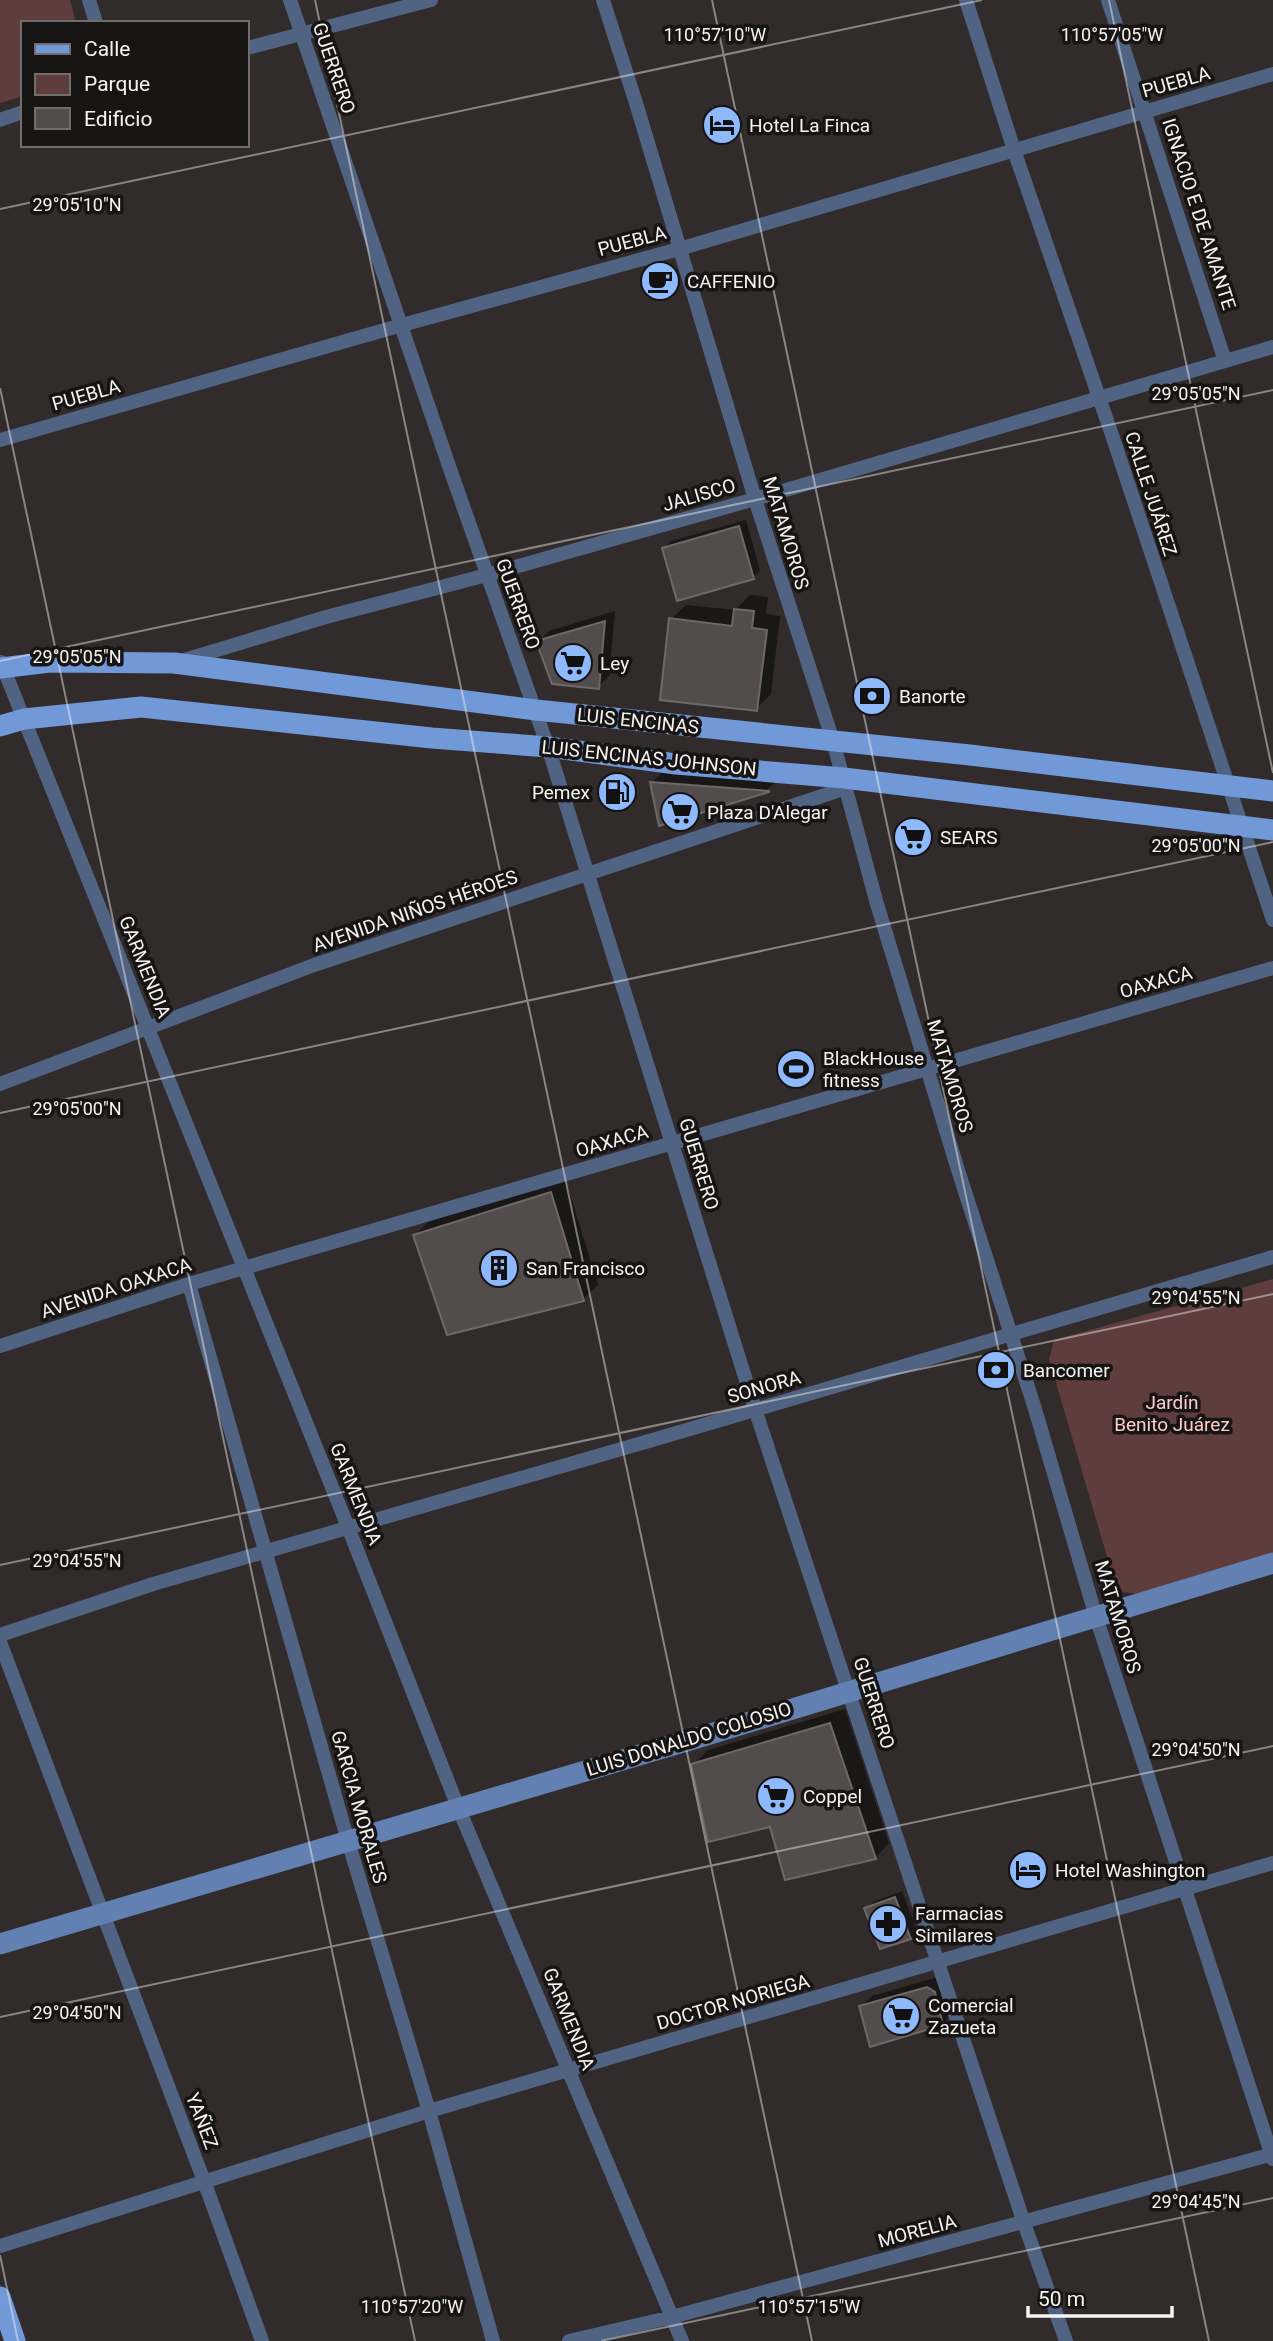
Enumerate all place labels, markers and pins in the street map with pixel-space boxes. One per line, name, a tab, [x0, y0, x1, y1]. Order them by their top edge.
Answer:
hotel icon: Hotel La Finca	[701, 104, 743, 146]
place label: Hotel La Finca	[749, 114, 870, 137]
cafe icon: CAFFENIO	[639, 260, 681, 302]
place label: CAFFENIO	[687, 270, 775, 293]
supermarket icon: Ley	[552, 642, 594, 684]
place label: Ley	[600, 652, 629, 675]
bank icon: Banorte	[851, 675, 893, 717]
place label: Banorte	[899, 685, 966, 708]
fuel station icon: Pemex	[596, 771, 638, 813]
place label: Pemex	[532, 781, 591, 804]
supermarket icon: Plaza D'Alegar	[659, 791, 701, 833]
place label: Plaza D'Alegar	[707, 801, 828, 824]
supermarket icon: SEARS	[892, 816, 934, 858]
place label: SEARS	[940, 826, 997, 849]
place label: BlackHouse fitness	[823, 1047, 924, 1092]
sports icon: BlackHouse fitness	[775, 1048, 817, 1090]
building icon: San Francisco	[478, 1247, 520, 1289]
place label: San Francisco	[526, 1257, 645, 1280]
bank icon: Bancomer	[975, 1349, 1017, 1391]
place label: Bancomer	[1023, 1359, 1110, 1382]
supermarket icon: Coppel	[755, 1775, 797, 1817]
place label: Coppel	[803, 1785, 862, 1808]
hotel icon: Hotel Washington	[1007, 1849, 1049, 1891]
place label: Hotel Washington	[1055, 1859, 1205, 1882]
place label: Farmacias Similares	[915, 1902, 1004, 1947]
pharmacy icon: Farmacias Similares	[867, 1903, 909, 1945]
place label: Comercial Zazueta	[928, 1994, 1014, 2039]
supermarket icon: Comercial Zazueta	[880, 1995, 922, 2037]

